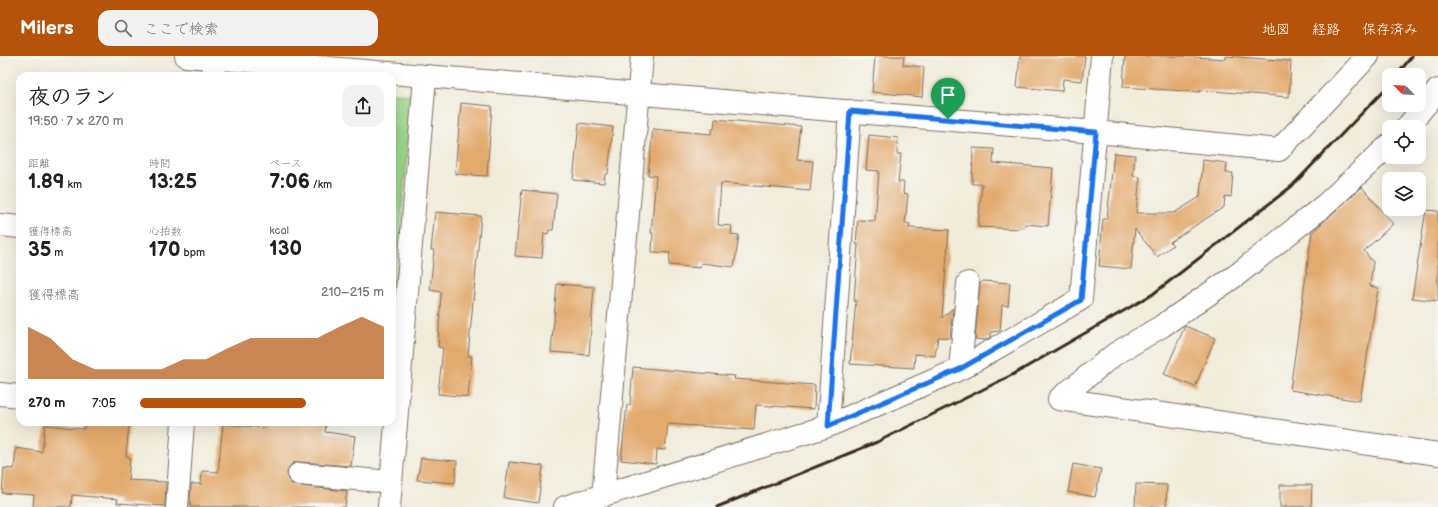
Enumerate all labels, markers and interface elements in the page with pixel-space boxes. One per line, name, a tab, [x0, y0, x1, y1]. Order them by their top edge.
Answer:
search box	[98, 10, 378, 46]
text: Milers	[20, 17, 74, 40]
icon: search	[112, 17, 134, 39]
text: ここで検索	[144, 20, 219, 39]
text: 地図	[1262, 21, 1290, 38]
text: 経路	[1312, 21, 1340, 38]
text: 保存済み	[1362, 21, 1418, 38]
north arrow	[1382, 68, 1426, 112]
map controls	[1382, 68, 1426, 216]
pin	[931, 78, 965, 119]
text: 夜のラン	[28, 84, 116, 111]
icon: arrive	[937, 84, 959, 106]
button: share	[342, 85, 384, 127]
text: 19:50 · 7 × 270 m	[28, 113, 124, 129]
button: locate	[1382, 120, 1426, 164]
text: 距離	[28, 157, 50, 170]
text: 時間	[149, 157, 171, 170]
text: ペース	[269, 157, 302, 170]
text: 1.89	[28, 170, 65, 194]
text: 13:25	[149, 170, 197, 194]
text: 7:06	[269, 170, 310, 194]
button: layers	[1382, 172, 1426, 216]
text: km	[65, 178, 82, 191]
text: /km	[310, 178, 332, 191]
text: kcal	[269, 224, 289, 237]
text: 獲得標高	[28, 225, 72, 238]
text: 心拍数	[149, 225, 182, 238]
text: 130	[269, 237, 302, 261]
text: 35	[28, 238, 51, 262]
text: 170	[149, 238, 181, 262]
text: m	[51, 246, 63, 259]
text: bpm	[181, 246, 205, 259]
text: 210–215 m	[321, 284, 384, 300]
text: 獲得標高	[28, 287, 80, 303]
text: 270 m	[28, 395, 65, 411]
text: 7:05	[92, 395, 116, 411]

